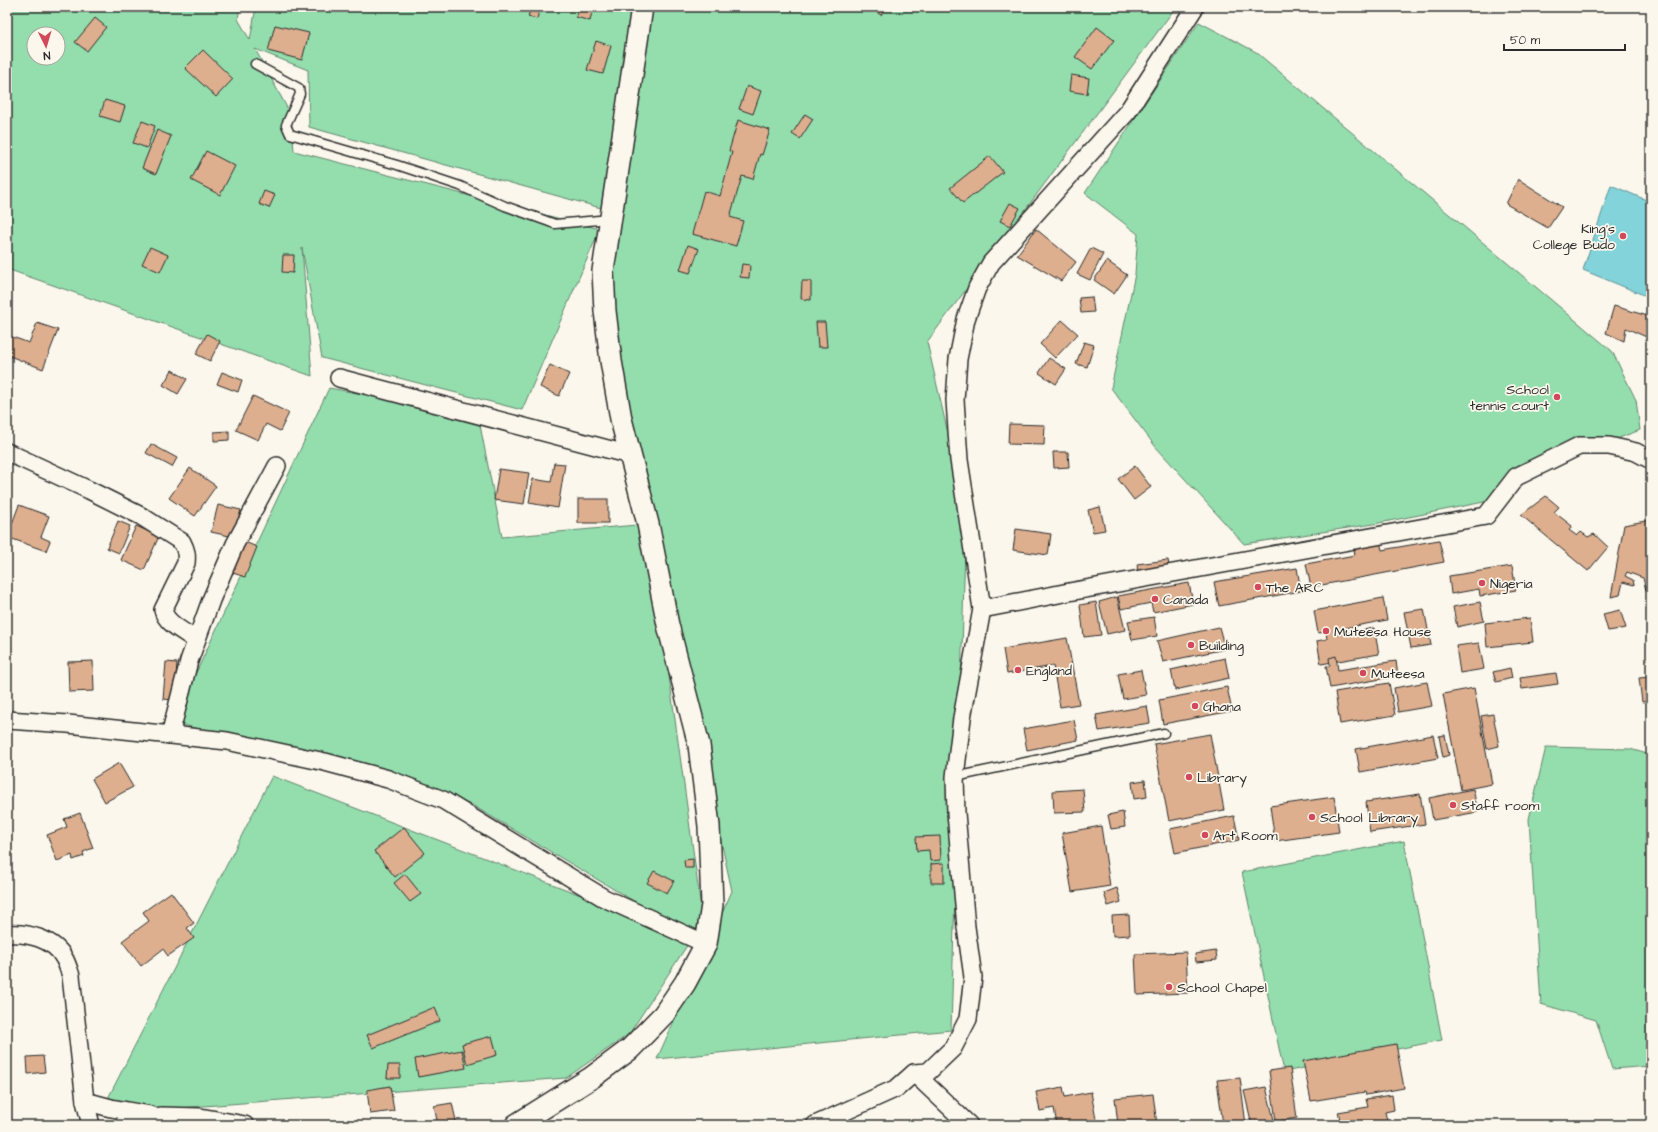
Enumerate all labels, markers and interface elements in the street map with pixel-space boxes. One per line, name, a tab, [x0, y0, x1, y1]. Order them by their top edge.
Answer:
north arrow	[26, 26, 66, 66]
scale bar	[1504, 26, 1625, 52]
text: 50 m	[1510, 32, 1541, 49]
text: N	[43, 48, 51, 63]
place label: King's College Budo	[1533, 219, 1615, 255]
marker: King's College Budo	[1618, 231, 1628, 241]
place label: School tennis court	[1470, 380, 1549, 416]
marker: School tennis court	[1552, 392, 1562, 402]
place label: Nigeria	[1490, 574, 1533, 594]
place label: The ARC	[1266, 578, 1324, 598]
marker: Nigeria	[1477, 578, 1487, 588]
marker: The ARC	[1253, 582, 1263, 592]
place label: Canada	[1163, 590, 1208, 610]
marker: Canada	[1150, 594, 1160, 604]
place label: Muteesa House	[1334, 622, 1432, 642]
marker: Muteesa House	[1321, 626, 1331, 636]
place label: Building	[1199, 636, 1244, 656]
marker: Building	[1186, 640, 1196, 650]
place label: England	[1026, 661, 1072, 681]
place label: Muteesa	[1371, 664, 1425, 684]
marker: England	[1013, 665, 1023, 675]
marker: Muteesa	[1358, 668, 1368, 678]
place label: Ghana	[1203, 697, 1241, 717]
marker: Ghana	[1190, 701, 1200, 711]
place label: Library	[1197, 768, 1247, 788]
marker: Library	[1184, 772, 1194, 782]
place label: Staff room	[1461, 796, 1539, 816]
marker: Staff room	[1448, 800, 1458, 810]
place label: School Library	[1320, 808, 1419, 828]
marker: School Library	[1307, 812, 1317, 822]
place label: Art Room	[1213, 826, 1278, 846]
marker: Art Room	[1200, 830, 1210, 840]
place label: School Chapel	[1177, 978, 1267, 998]
marker: School Chapel	[1164, 982, 1174, 992]

